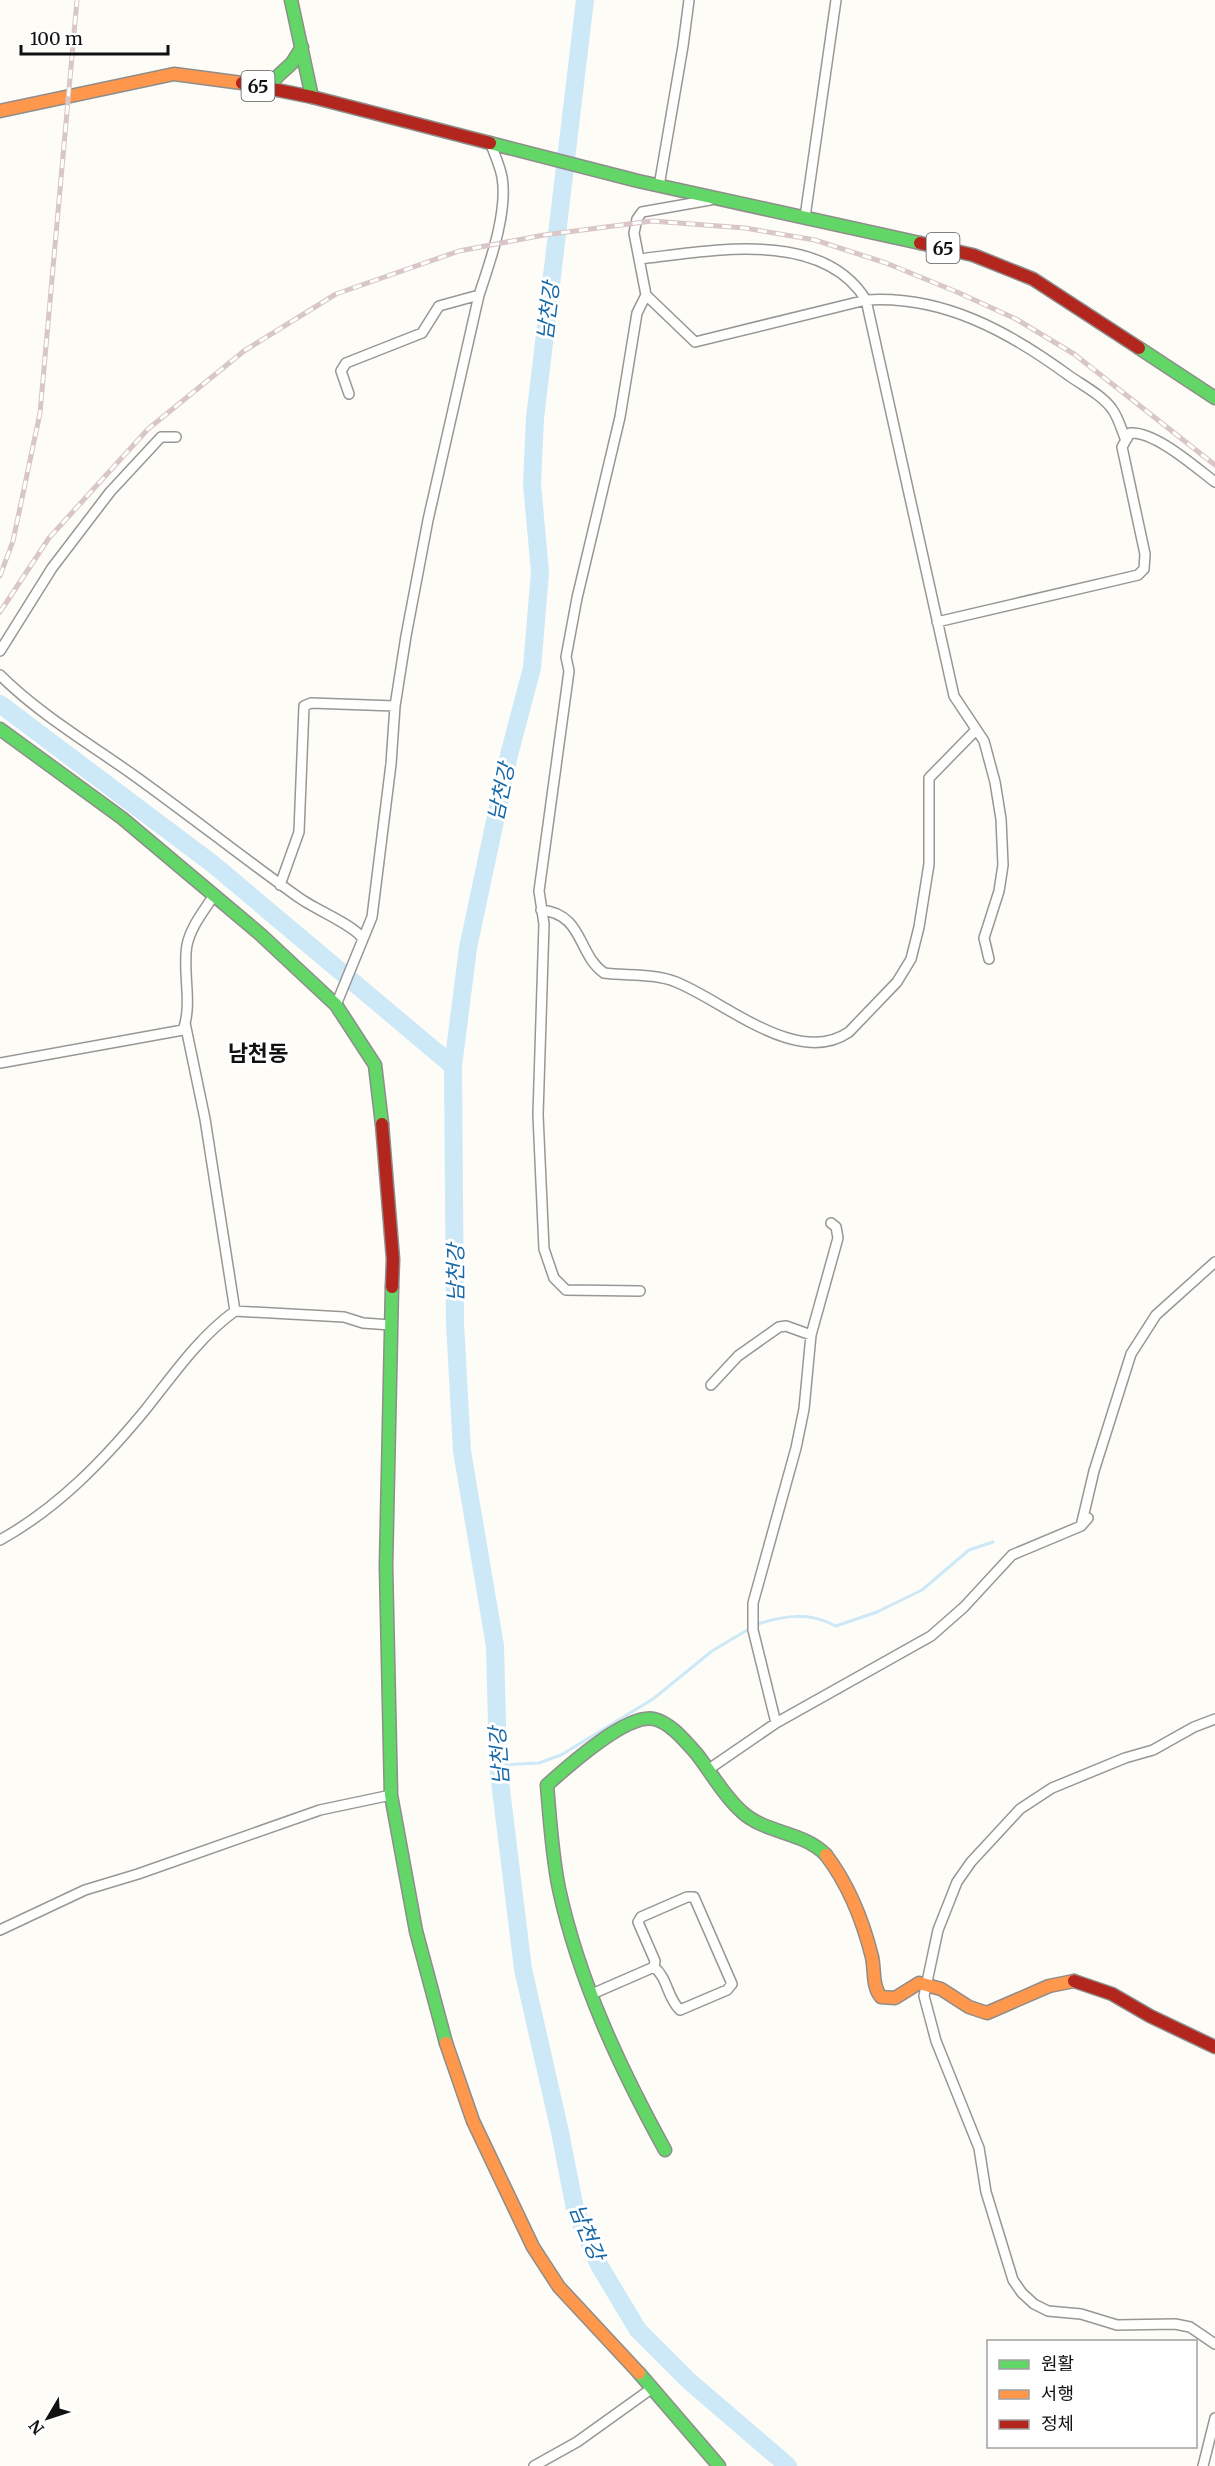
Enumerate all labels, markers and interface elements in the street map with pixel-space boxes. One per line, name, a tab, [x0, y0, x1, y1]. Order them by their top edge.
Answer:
scale bar	[21, 18, 168, 56]
text: 100 m	[30, 27, 83, 50]
road number: 65	[242, 71, 274, 101]
road number: 65	[926, 233, 960, 263]
water label: 남천강	[531, 278, 565, 341]
water label: 남천강	[482, 758, 521, 823]
district label: 남천동	[228, 1039, 288, 1067]
water label: 남천강	[442, 1241, 469, 1302]
water label: 남천강	[483, 1723, 514, 1786]
water label: 남천강	[564, 2200, 611, 2266]
legend	[987, 2340, 1197, 2448]
text: 원활	[1041, 2352, 1074, 2375]
text: 서행	[1041, 2382, 1074, 2405]
north arrow	[18, 2388, 78, 2448]
text: 정체	[1041, 2412, 1074, 2435]
text: N	[24, 2416, 48, 2439]

